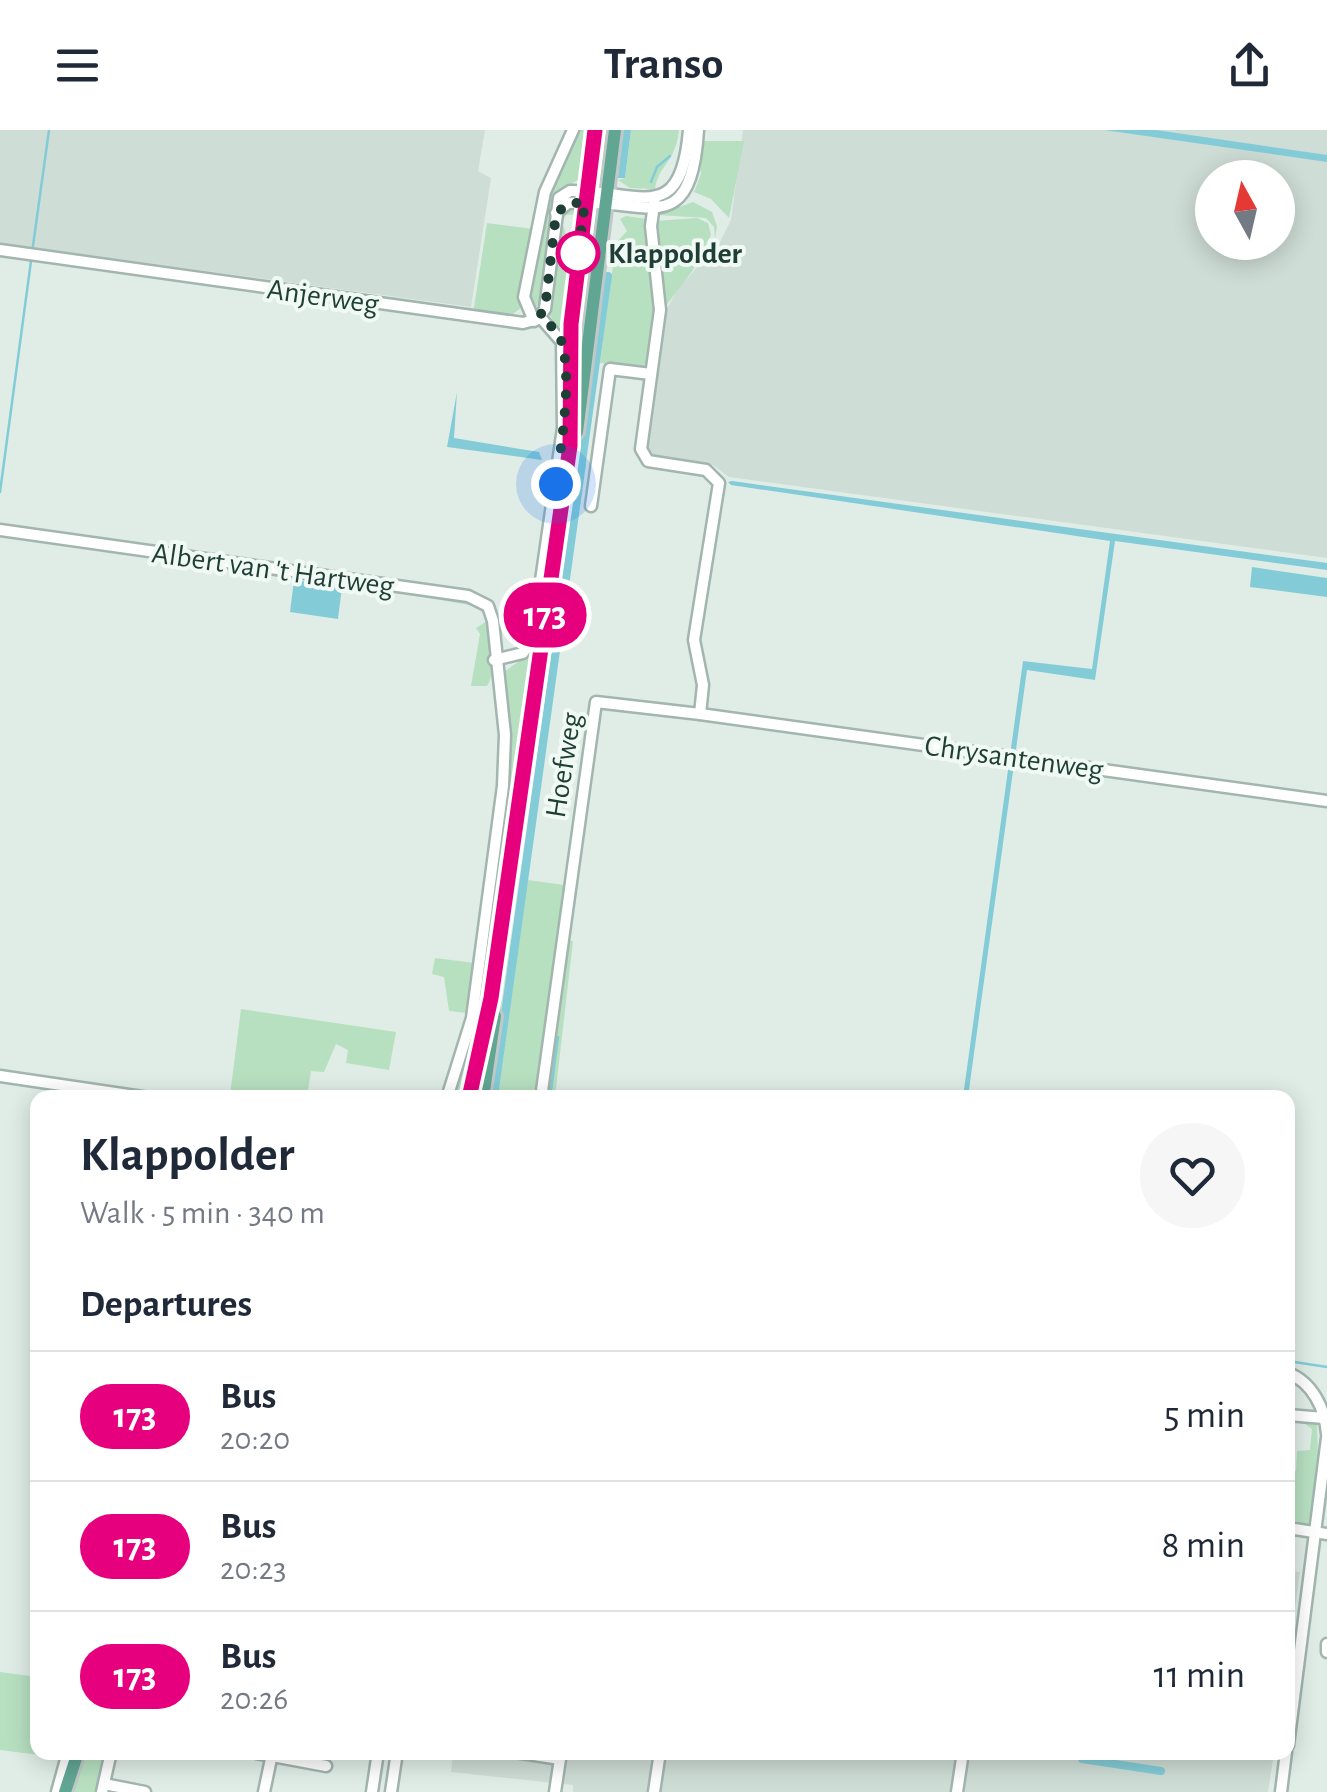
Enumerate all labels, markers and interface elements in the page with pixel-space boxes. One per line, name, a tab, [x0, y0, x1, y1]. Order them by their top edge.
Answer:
icon: menu	[50, 38, 105, 93]
icon: share	[1222, 38, 1277, 93]
text: Transo	[604, 42, 723, 87]
north arrow	[1195, 160, 1295, 260]
map controls	[1195, 160, 1295, 260]
marker: Klappolder	[557, 232, 599, 274]
place label: Klappolder	[608, 239, 743, 269]
street label: Anjerweg	[265, 274, 381, 320]
your location	[531, 459, 581, 509]
street label: Albert van 't Hartweg	[150, 538, 396, 602]
line badge: 173	[488, 582, 602, 648]
text: 173	[524, 598, 566, 633]
street label: Hoefweg	[541, 710, 587, 820]
street label: Chrysantenweg	[923, 731, 1105, 785]
button: heart	[1140, 1123, 1245, 1228]
text: Klappolder	[80, 1132, 294, 1180]
text: Walk · 5 min · 340 m	[80, 1197, 325, 1229]
text: Departures	[80, 1286, 252, 1324]
text: Bus	[220, 1378, 276, 1416]
text: 5 min	[1164, 1397, 1245, 1435]
text: 173	[114, 1399, 156, 1434]
text: 20:20	[220, 1423, 290, 1455]
text: Bus	[220, 1508, 276, 1546]
text: 8 min	[1162, 1527, 1245, 1565]
text: 173	[114, 1529, 156, 1564]
text: 20:23	[220, 1553, 287, 1585]
text: Bus	[220, 1638, 276, 1676]
text: 11 min	[1153, 1657, 1245, 1695]
text: 173	[114, 1659, 156, 1694]
text: 20:26	[220, 1683, 288, 1715]

